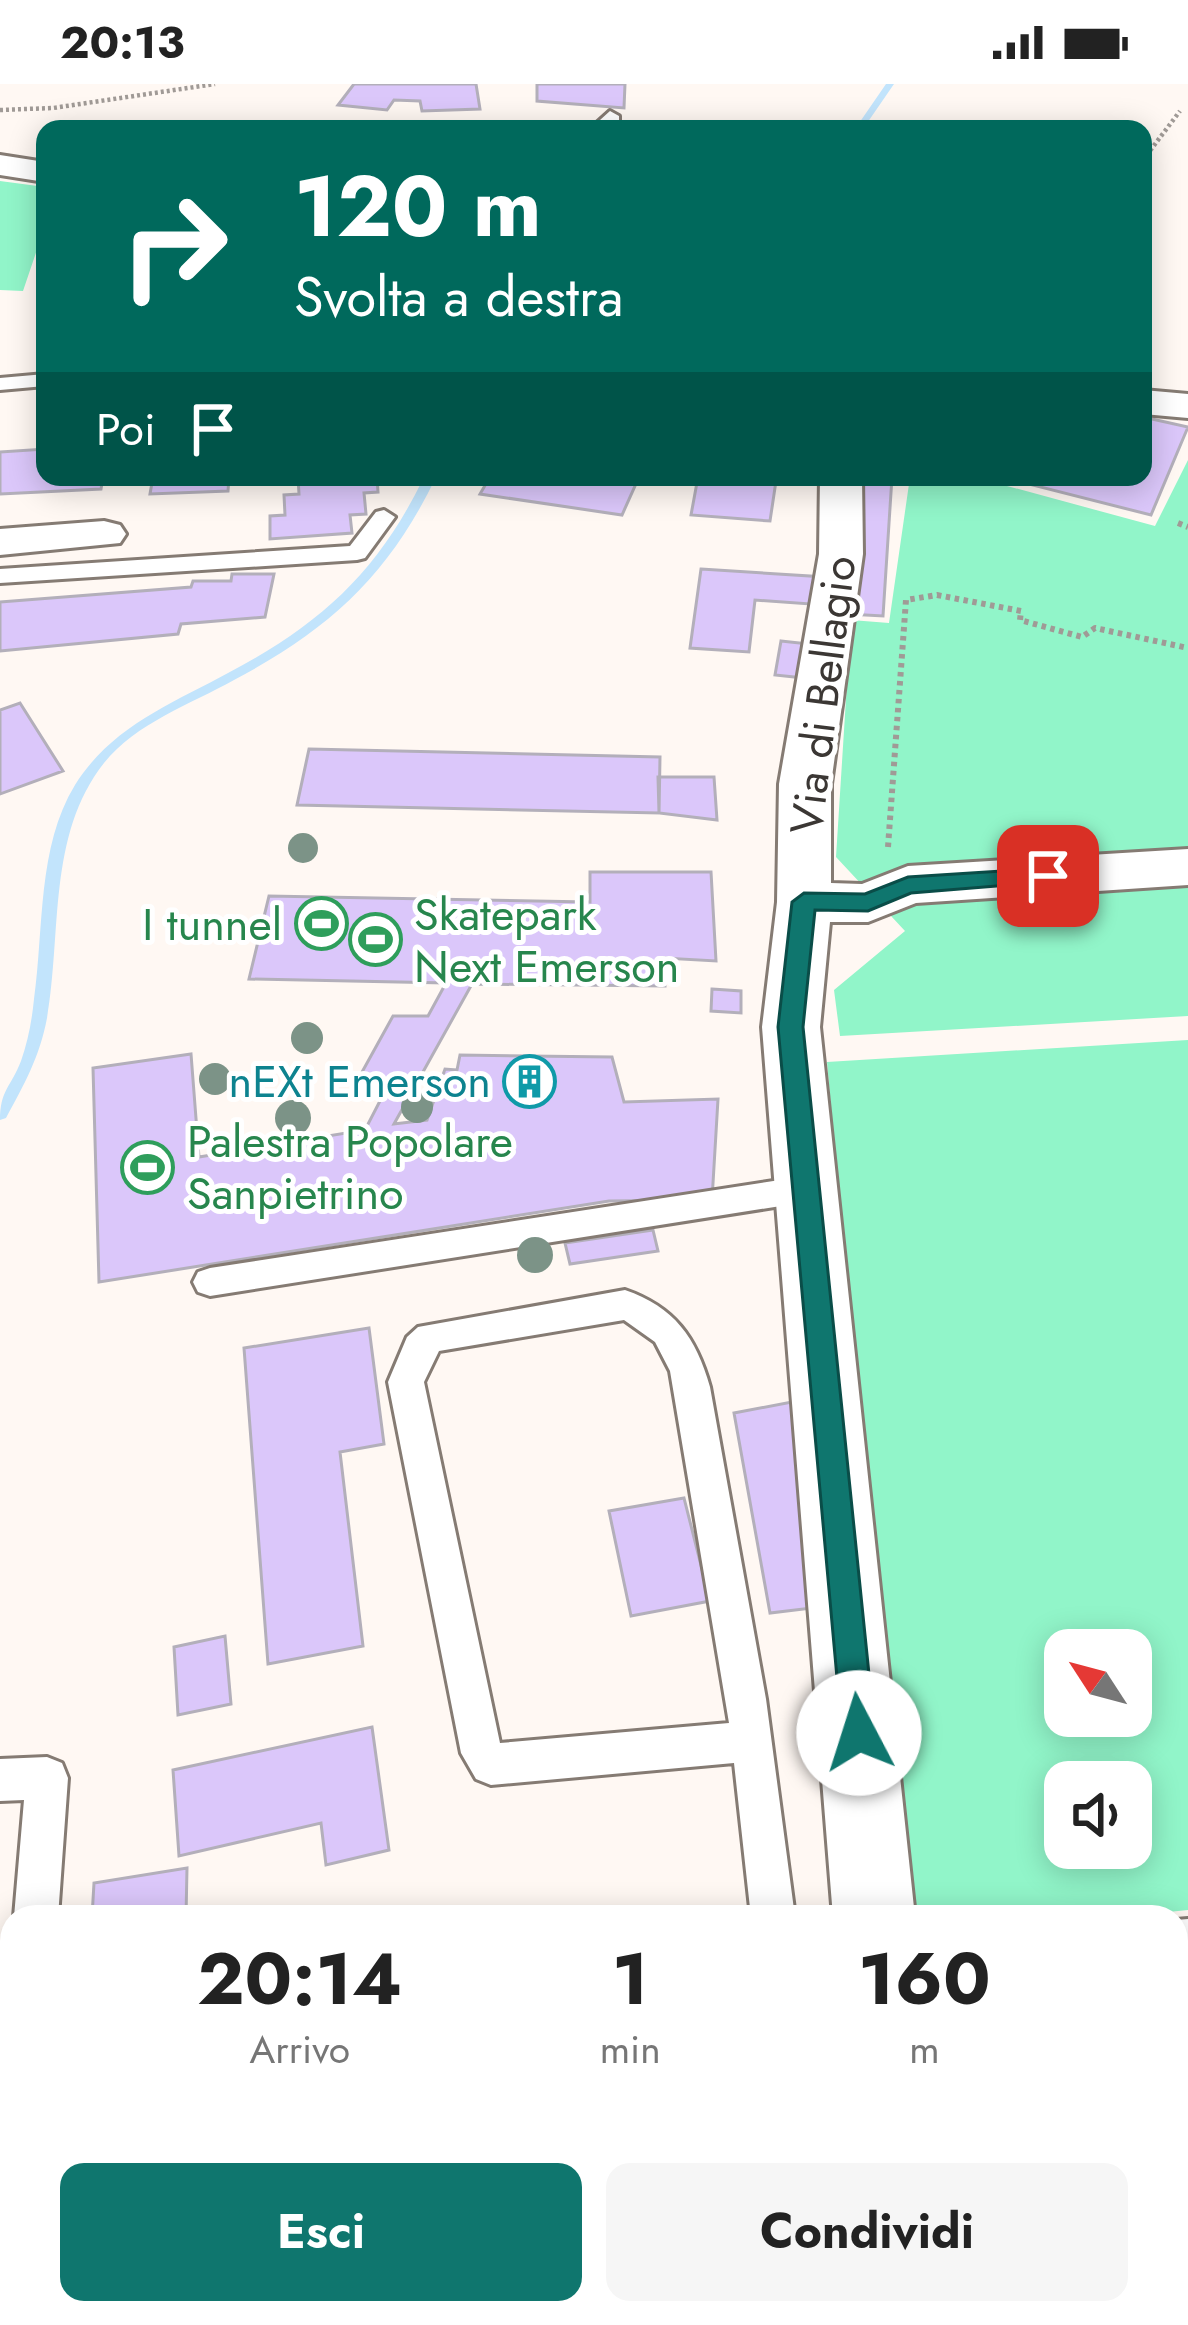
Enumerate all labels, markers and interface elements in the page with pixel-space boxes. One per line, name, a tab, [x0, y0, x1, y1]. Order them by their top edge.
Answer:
text: 20:13	[60, 10, 185, 75]
text: 120 m	[294, 146, 542, 268]
icon: right	[96, 168, 252, 324]
text: Svolta a destra	[294, 258, 624, 336]
icon: arrive	[180, 396, 246, 462]
text: Poi	[96, 397, 156, 462]
street label: Via di Bellagio	[774, 552, 872, 838]
pin	[997, 825, 1099, 927]
icon: arrive	[1015, 843, 1081, 909]
place label: Skatepark Next Emerson	[414, 882, 679, 999]
place label: I tunnel	[142, 892, 282, 957]
sports icon: I tunnel	[293, 896, 349, 952]
sports icon: Skatepark Next Emerson	[347, 912, 403, 968]
place label: nEXt Emerson	[229, 1049, 491, 1114]
building icon: nEXt Emerson	[502, 1053, 558, 1109]
place label: Palestra Popolare Sanpietrino	[187, 1109, 513, 1226]
sports icon: Palestra Popolare Sanpietrino	[120, 1139, 176, 1195]
north arrow	[1044, 1629, 1152, 1737]
map controls	[1044, 1629, 1152, 1869]
position arrow	[796, 1670, 922, 1796]
button: sound	[1044, 1761, 1152, 1869]
text: 20:14	[197, 1927, 402, 2031]
text: 1	[612, 1927, 649, 2031]
text: 160	[858, 1927, 991, 2031]
text: Arrivo	[250, 2021, 350, 2078]
text: min	[600, 2021, 661, 2078]
text: m	[909, 2021, 940, 2078]
button: Esci	[60, 2163, 582, 2301]
button: Condividi	[606, 2163, 1128, 2301]

